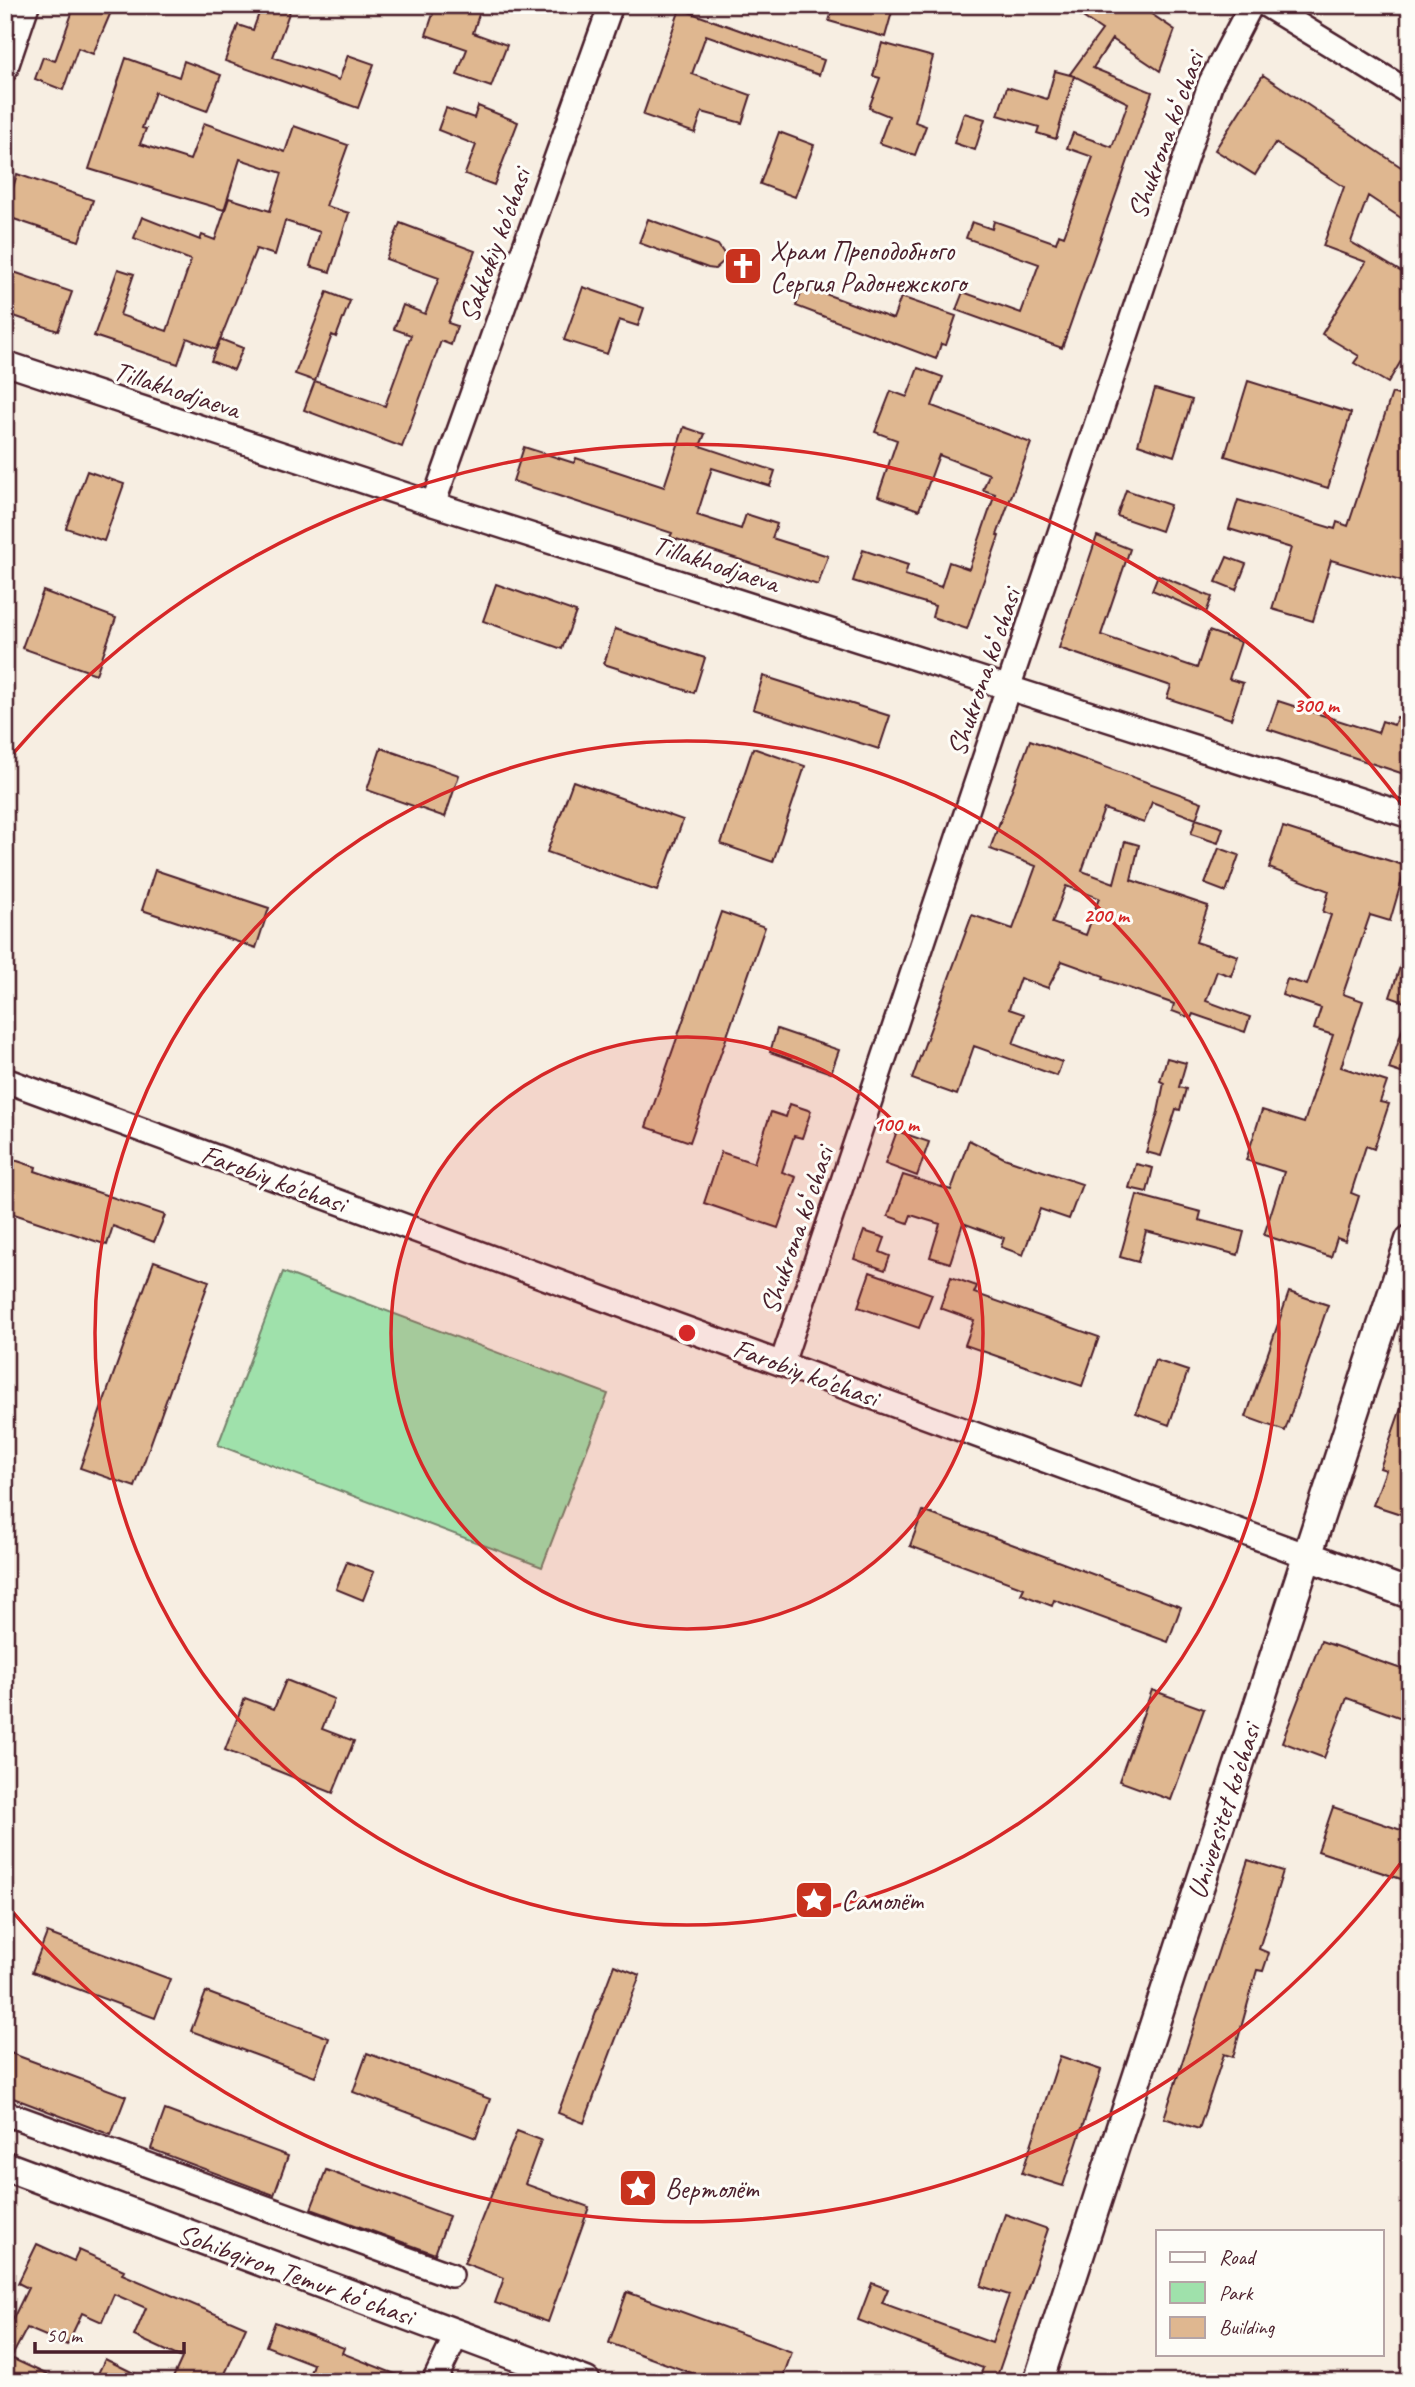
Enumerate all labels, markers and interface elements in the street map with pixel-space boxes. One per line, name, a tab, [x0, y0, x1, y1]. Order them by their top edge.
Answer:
street label: Shukrona koʻchasi	[1119, 44, 1213, 223]
street label: Sakkokiy ko'chasi	[451, 160, 540, 327]
place label: Храм Преподобного Сергия Радонежского	[770, 233, 969, 300]
church icon: Храм Преподобного Сергия Радонежского	[722, 245, 764, 287]
street label: Tillakhodjaeva	[109, 353, 247, 427]
street label: Tillakhodjaeva	[648, 527, 786, 601]
street label: Shukrona koʻchasi	[939, 580, 1030, 760]
text: 300 m	[1293, 692, 1341, 718]
text: 200 m	[1083, 902, 1131, 928]
text: 100 m	[873, 1111, 921, 1137]
street label: Farobiy ko'chasi	[197, 1136, 354, 1222]
street label: Shukrona koʻchasi	[752, 1138, 843, 1318]
centre of rings	[675, 1321, 699, 1345]
street label: Farobiy ko'chasi	[729, 1330, 886, 1416]
street label: Universitet ko'chasi	[1179, 1716, 1269, 1903]
place icon: Самолёт	[793, 1879, 835, 1921]
place label: Самолёт	[841, 1883, 924, 1918]
place icon: Вертолёт	[617, 2167, 659, 2209]
place label: Вертолёт	[665, 2171, 760, 2206]
street label: Sohibqiron Temur koʻchasi	[173, 2216, 422, 2335]
legend	[1156, 2230, 1384, 2356]
text: Road	[1219, 2244, 1258, 2270]
text: Park	[1219, 2280, 1254, 2306]
scale bar	[35, 2310, 184, 2354]
text: Building	[1219, 2314, 1276, 2340]
text: 50 m	[46, 2322, 84, 2348]

